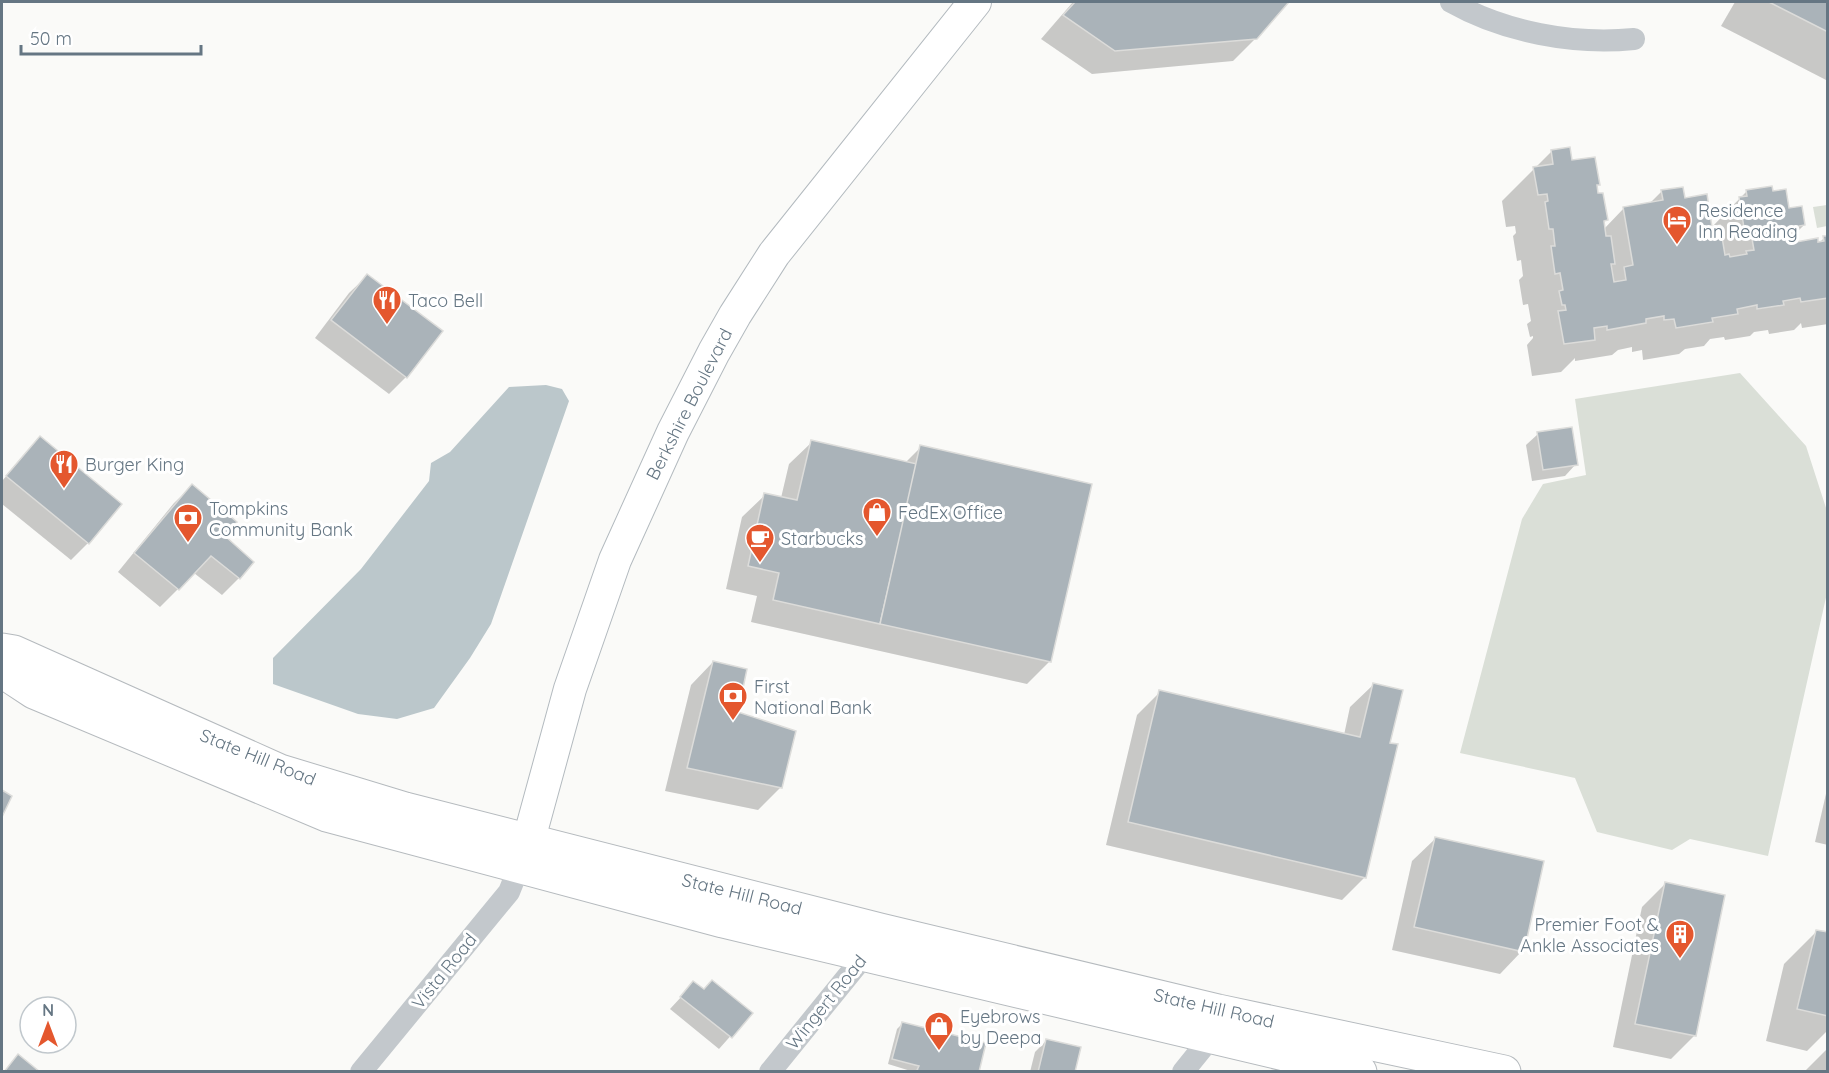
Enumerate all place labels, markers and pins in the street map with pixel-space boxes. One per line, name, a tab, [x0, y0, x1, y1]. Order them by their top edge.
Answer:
place label: Residence Inn Reading	[1698, 199, 1798, 243]
hotel icon: Residence Inn Reading	[1661, 204, 1693, 246]
restaurant icon: Taco Bell	[371, 284, 403, 326]
place label: Taco Bell	[408, 289, 483, 312]
restaurant icon: Burger King	[48, 448, 80, 490]
place label: Burger King	[85, 453, 184, 476]
shop icon: FedEx Office	[861, 496, 893, 538]
place label: Tompkins Community Bank	[209, 497, 353, 541]
place label: FedEx Office	[898, 501, 1003, 524]
bank icon: Tompkins Community Bank	[172, 502, 204, 544]
cafe icon: Starbucks	[744, 522, 776, 564]
place label: Starbucks	[781, 527, 864, 550]
place label: First National Bank	[754, 675, 872, 719]
bank icon: First National Bank	[717, 680, 749, 722]
place label: Premier Foot & Ankle Associates	[1520, 913, 1659, 957]
building icon: Premier Foot & Ankle Associates	[1664, 918, 1696, 960]
place label: Eyebrows by Deepa	[960, 1005, 1041, 1049]
shop icon: Eyebrows by Deepa	[923, 1010, 955, 1052]

